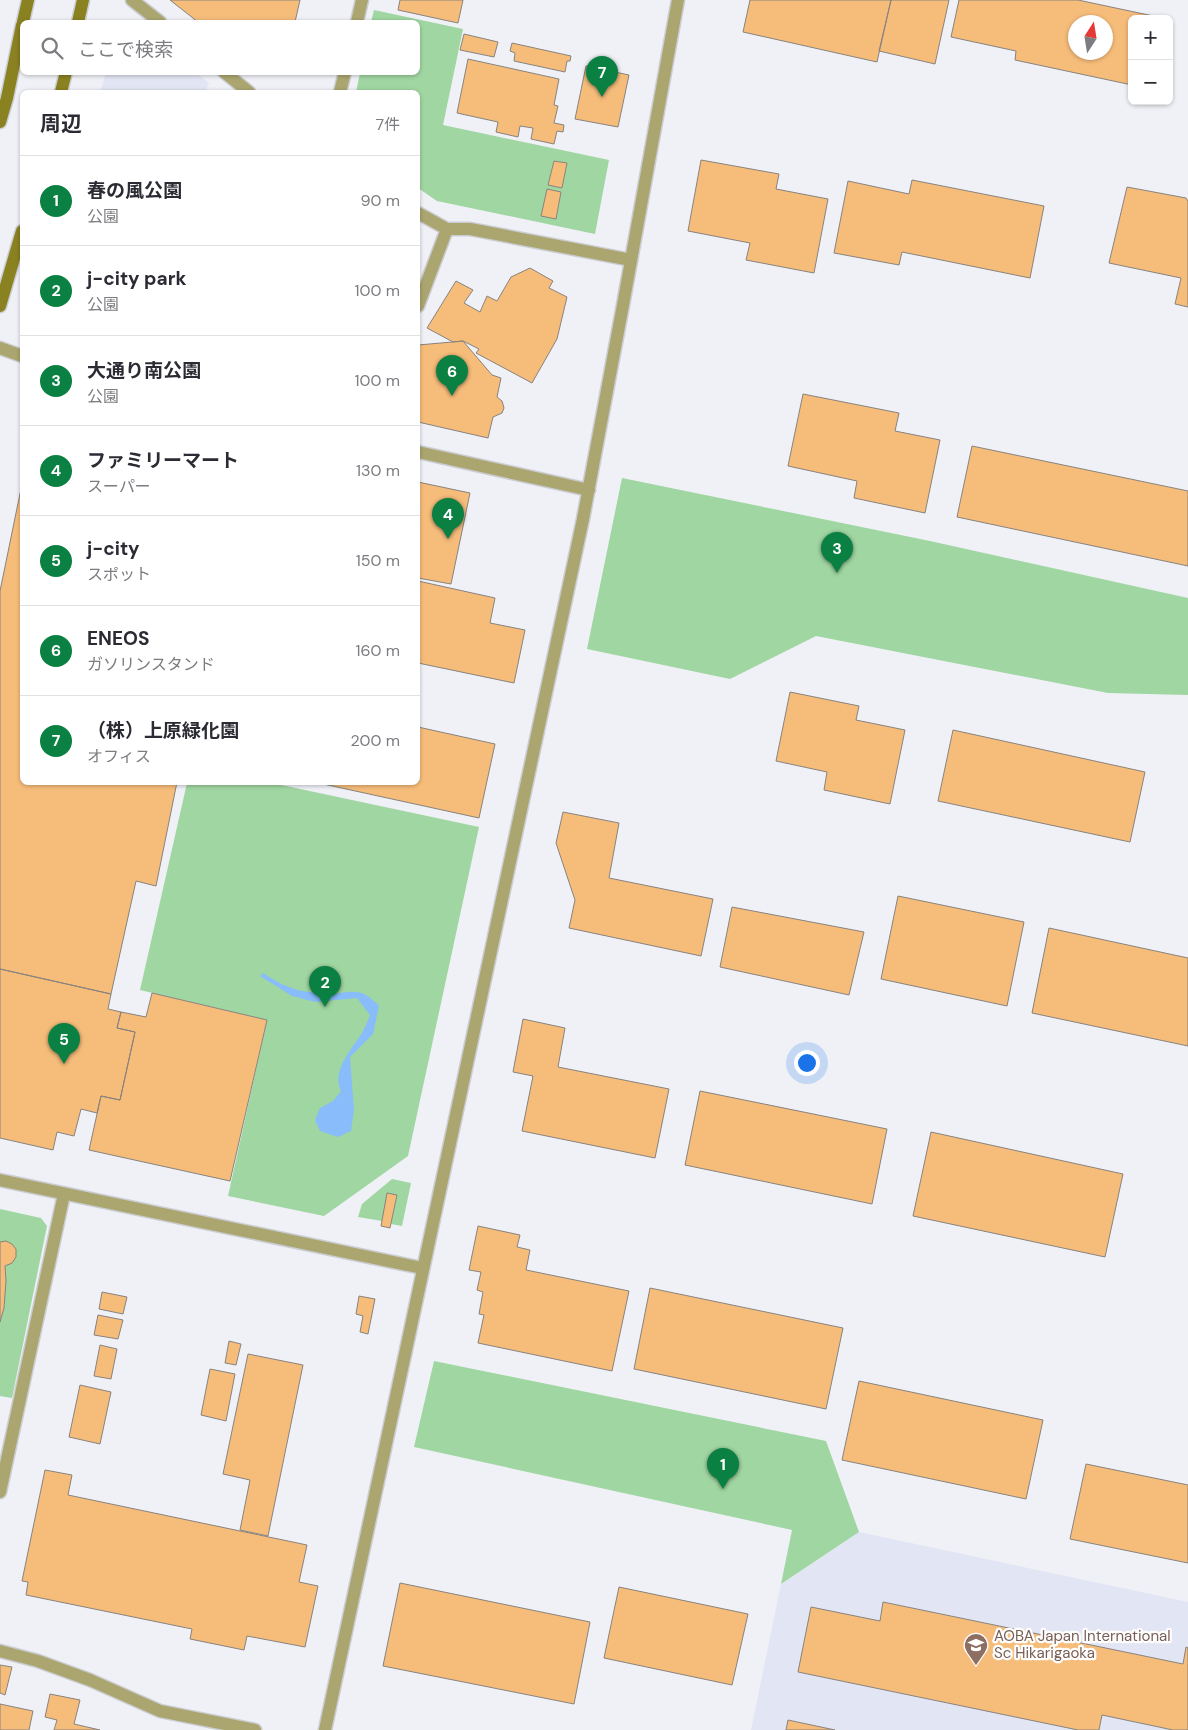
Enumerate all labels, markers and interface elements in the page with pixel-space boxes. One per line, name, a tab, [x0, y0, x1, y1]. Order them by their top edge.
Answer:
north arrow	[1068, 15, 1113, 60]
map controls	[1128, 15, 1173, 105]
button: +	[1128, 15, 1173, 60]
search box	[20, 20, 420, 75]
icon: search	[38, 34, 66, 62]
text: ここで検索	[78, 37, 173, 62]
pin: 7	[586, 56, 618, 97]
button: −	[1128, 60, 1173, 105]
text: 周辺	[40, 110, 82, 138]
text: 7件	[375, 114, 400, 135]
text: 春の風公園	[87, 178, 182, 203]
text: 1	[53, 190, 59, 211]
text: 90 m	[360, 190, 400, 211]
text: 公園	[87, 206, 119, 227]
text: j-city park	[87, 266, 186, 291]
text: 2	[51, 280, 61, 301]
text: 100 m	[355, 280, 400, 301]
text: 公園	[87, 294, 119, 315]
pin: 6	[436, 355, 468, 396]
text: 大通り南公園	[87, 358, 201, 383]
text: 3	[51, 370, 61, 391]
text: 100 m	[355, 370, 400, 391]
text: 公園	[87, 386, 119, 407]
text: ファミリーマート	[87, 448, 239, 473]
text: 4	[51, 460, 61, 481]
text: 130 m	[356, 460, 400, 481]
text: スーパー	[87, 476, 151, 497]
pin: 4	[432, 498, 464, 539]
pin: 3	[821, 532, 853, 573]
text: j-city	[87, 536, 140, 561]
text: 5	[51, 550, 61, 571]
text: 150 m	[356, 550, 400, 571]
text: スポット	[87, 564, 151, 585]
text: ENEOS	[87, 626, 149, 651]
text: 6	[51, 640, 61, 661]
text: 160 m	[356, 640, 400, 661]
text: ガソリンスタンド	[87, 654, 215, 675]
text: （株）上原緑化園	[87, 718, 239, 743]
text: 7	[52, 730, 60, 751]
text: 200 m	[351, 730, 400, 751]
text: オフィス	[87, 746, 151, 767]
pin: 2	[309, 966, 341, 1007]
pin: 5	[48, 1023, 80, 1064]
your location	[794, 1050, 820, 1076]
pin: 1	[707, 1448, 739, 1489]
place label: AOBA Japan International Sc Hikarigaoka	[994, 1626, 1171, 1663]
school or university icon: AOBA Japan International Sc Hikarigaoka	[963, 1632, 989, 1666]

